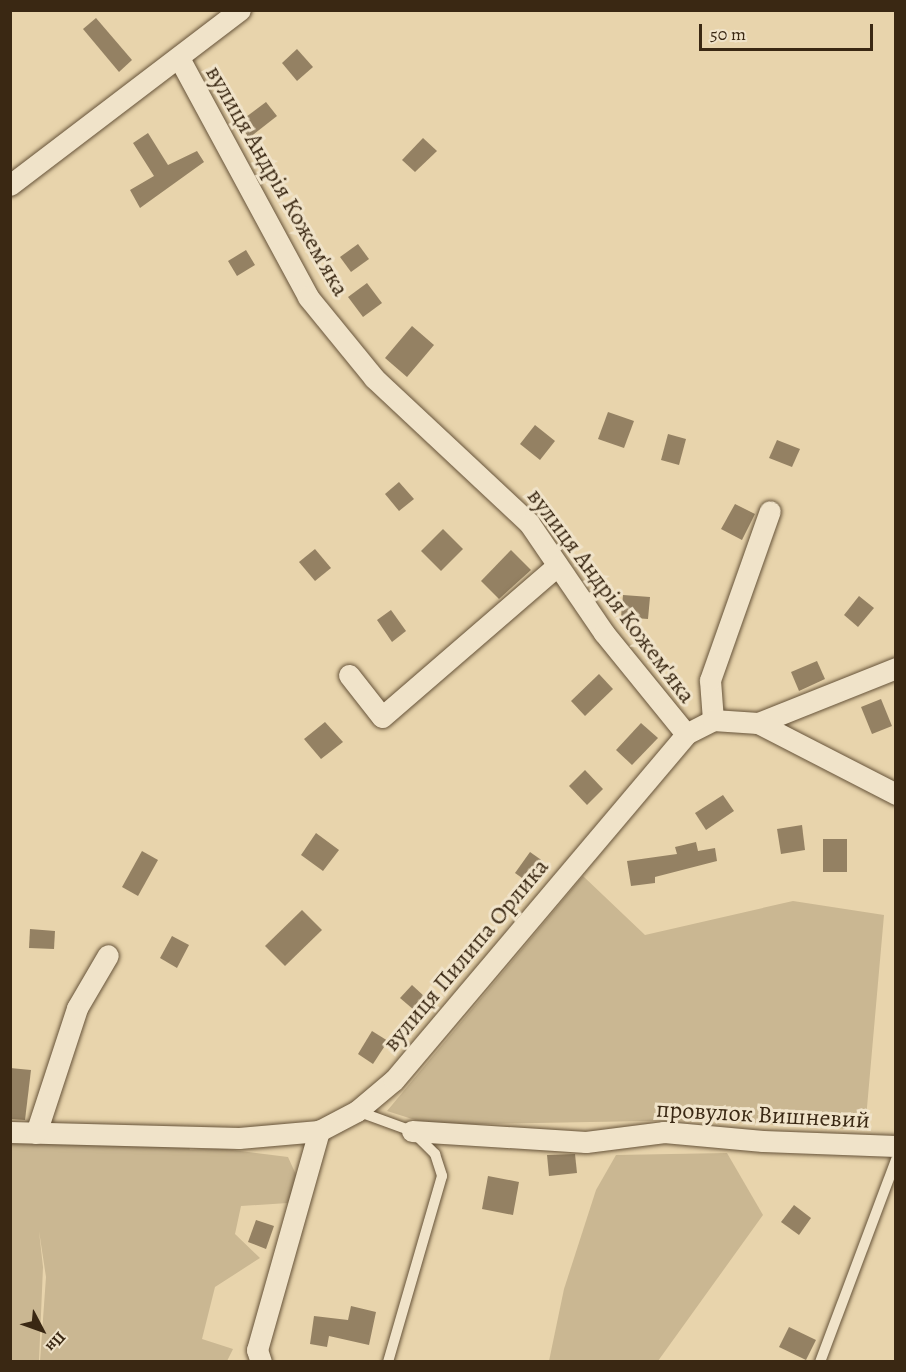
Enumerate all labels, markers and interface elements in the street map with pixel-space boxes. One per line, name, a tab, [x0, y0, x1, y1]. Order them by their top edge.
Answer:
scale bar	[702, 12, 876, 50]
text: 50 m	[710, 22, 746, 46]
street label: вулиця Андрія Кожем'яка	[199, 61, 355, 301]
street label: вулиця Андрія Кожем'яка	[521, 483, 701, 709]
street label: вулиця Пилипа Орлика	[377, 853, 555, 1057]
street label: провулок Вишневий	[655, 1095, 871, 1135]
north arrow	[12, 1300, 72, 1360]
text: Пн	[40, 1327, 71, 1357]

